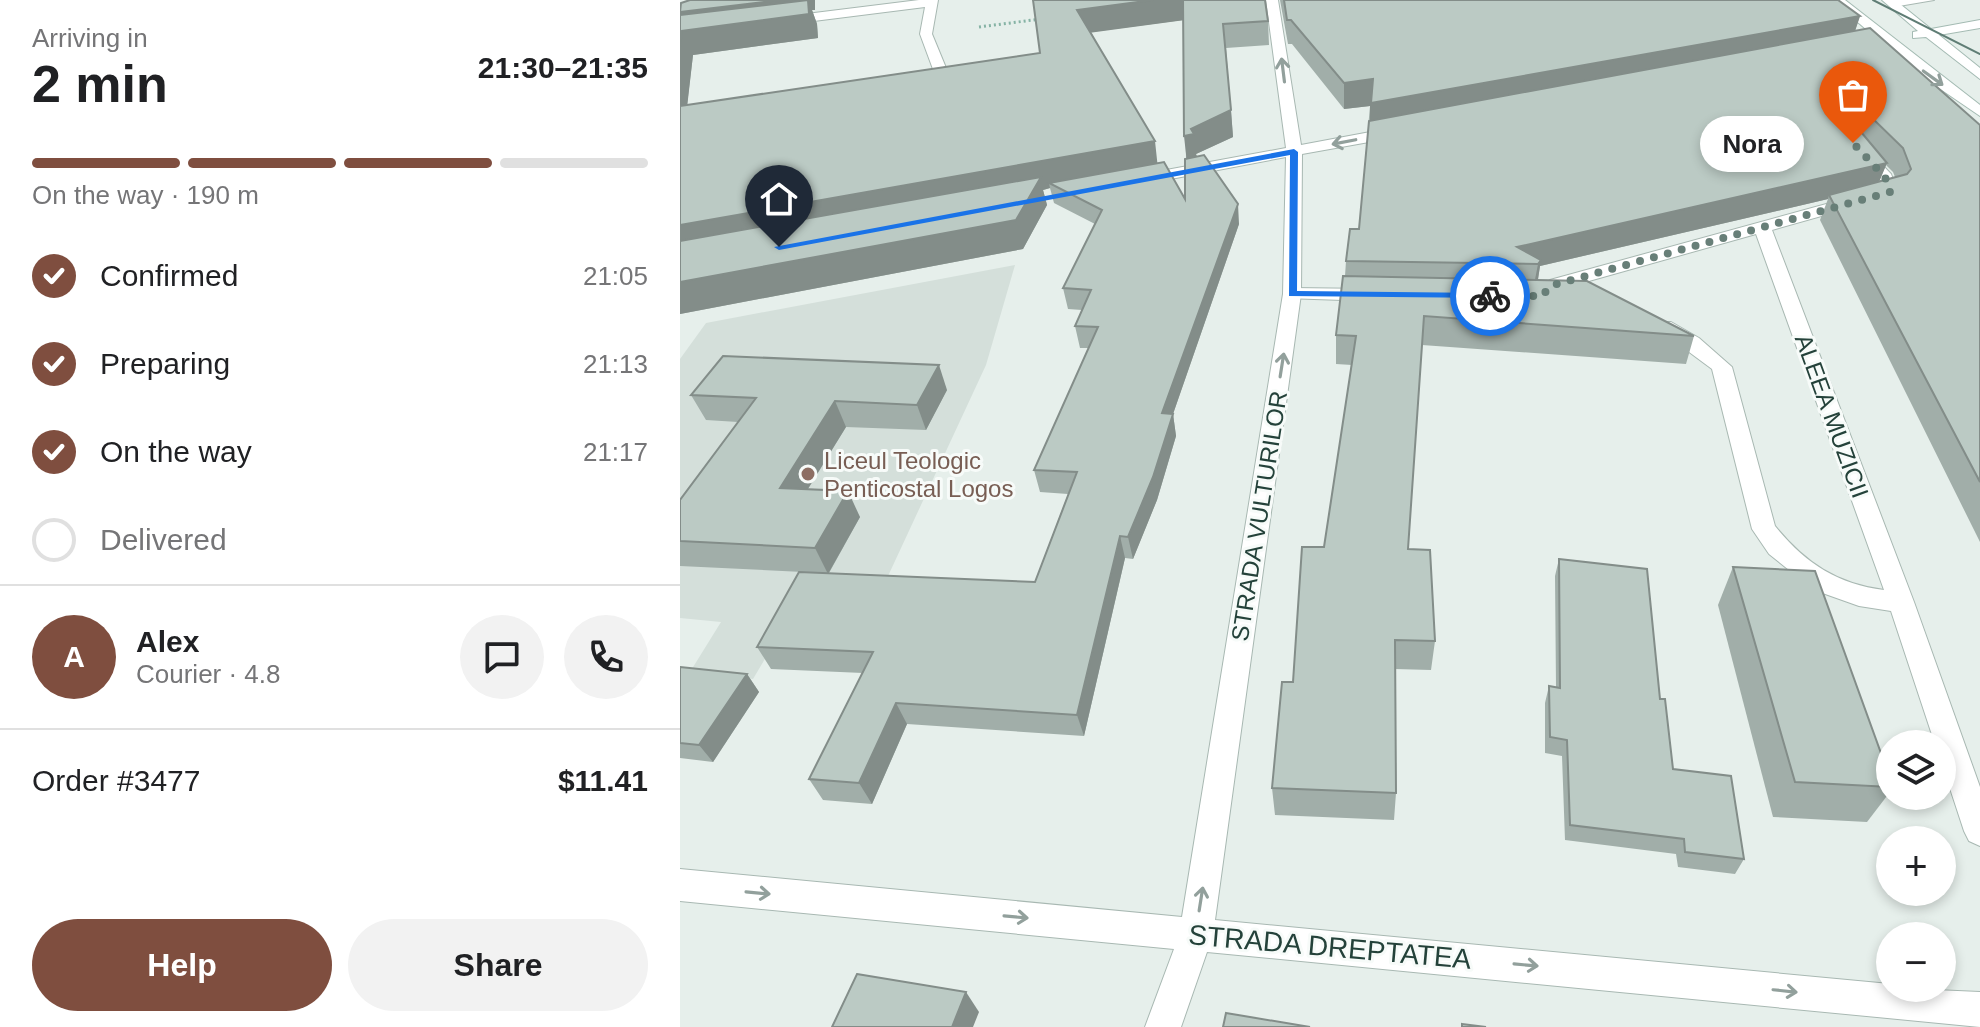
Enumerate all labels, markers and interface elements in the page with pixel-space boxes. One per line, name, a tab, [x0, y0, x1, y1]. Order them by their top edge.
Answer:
text: Arriving in	[32, 23, 148, 53]
text: 21:30–21:35	[478, 51, 648, 84]
text: 2 min	[32, 55, 168, 113]
one-way arrow	[1276, 57, 1291, 83]
pin	[1819, 61, 1887, 143]
one-way arrow	[1921, 70, 1943, 86]
icon: bag	[1831, 73, 1875, 117]
callout: Nora	[1701, 115, 1805, 171]
text: Nora	[1722, 129, 1782, 159]
one-way arrow	[1332, 136, 1357, 151]
pin	[745, 165, 813, 247]
icon: home	[757, 177, 801, 221]
text: On the way · 190 m	[32, 180, 259, 210]
icon: check	[32, 254, 76, 298]
courier	[1450, 256, 1530, 336]
text: Confirmed	[100, 259, 238, 292]
text: 21:05	[583, 261, 648, 291]
icon: bike	[1468, 274, 1512, 318]
street label: ALEEA MUZICII	[1790, 331, 1874, 501]
icon: check	[32, 342, 76, 386]
text: Preparing	[100, 347, 230, 380]
text: 21:13	[583, 349, 648, 379]
one-way arrow	[1275, 353, 1290, 378]
street label: STRADA VULTURILOR	[1226, 389, 1292, 643]
icon: check	[32, 430, 76, 474]
text: On the way	[100, 435, 252, 468]
text: 21:17	[583, 437, 648, 467]
place label: Liceul Teologic Penticostal Logos	[824, 447, 1013, 502]
marker: Liceul Teologic Penticostal Logos	[799, 465, 817, 483]
text: Delivered	[100, 523, 227, 556]
button: chat	[460, 615, 544, 699]
button: phone	[564, 615, 648, 699]
text: Alex	[136, 625, 199, 658]
text: A	[63, 640, 85, 673]
text: Courier · 4.8	[136, 659, 281, 689]
map controls	[1876, 730, 1956, 1002]
button: layers	[1876, 730, 1956, 810]
text: Order #3477	[32, 764, 200, 797]
text: $11.41	[558, 764, 648, 797]
button: +	[1876, 826, 1956, 906]
one-way arrow	[744, 885, 771, 900]
one-way arrow	[1194, 887, 1209, 912]
one-way arrow	[1003, 910, 1029, 925]
button: Help	[32, 919, 332, 1011]
button: Share	[348, 919, 648, 1011]
street label: STRADA DREPTATEA	[1187, 919, 1473, 975]
button: −	[1876, 922, 1956, 1002]
one-way arrow	[1512, 958, 1539, 973]
one-way arrow	[1771, 983, 1798, 998]

